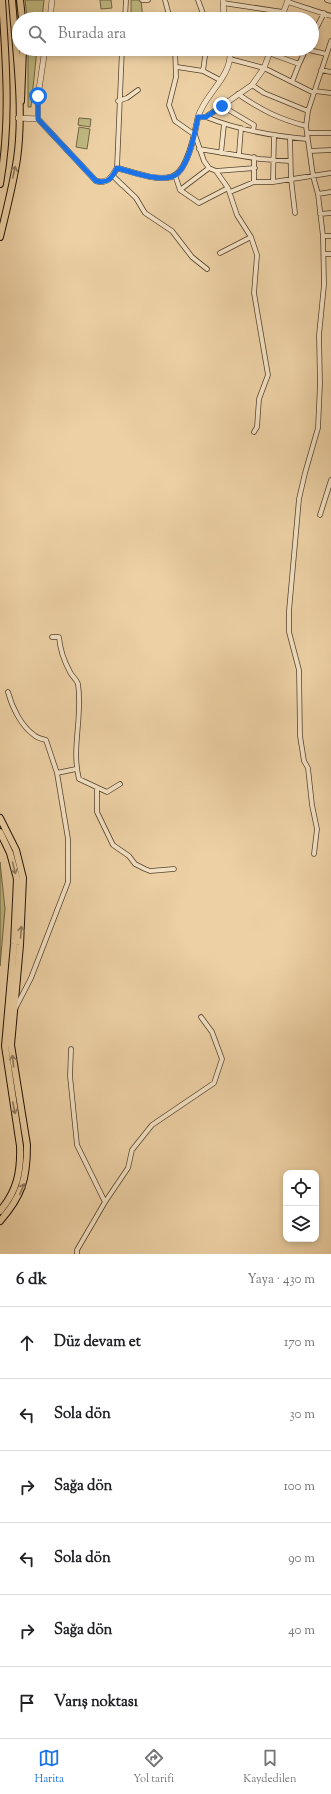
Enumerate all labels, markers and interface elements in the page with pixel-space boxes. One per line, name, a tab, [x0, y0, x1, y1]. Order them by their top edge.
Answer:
search box	[12, 12, 319, 56]
icon: search	[26, 23, 48, 45]
text: Burada ara	[58, 24, 126, 45]
route start	[29, 87, 47, 105]
route end	[213, 97, 231, 115]
one-way arrow	[11, 166, 19, 179]
one-way arrow	[11, 861, 18, 874]
one-way arrow	[18, 925, 25, 938]
one-way arrow	[9, 1055, 17, 1068]
one-way arrow	[10, 1101, 18, 1114]
map controls	[283, 1170, 319, 1242]
button: locate	[283, 1170, 319, 1206]
one-way arrow	[18, 1183, 26, 1195]
button: layers	[283, 1206, 319, 1242]
text: 6 dk	[16, 1268, 47, 1292]
text: Yaya · 430 m	[247, 1271, 315, 1289]
icon: ahead	[16, 1332, 38, 1354]
text: Düz devam et	[54, 1332, 141, 1353]
text: 170 m	[284, 1334, 315, 1352]
icon: left	[16, 1404, 38, 1426]
text: Sola dön	[54, 1404, 111, 1425]
text: 30 m	[289, 1406, 315, 1424]
icon: right	[16, 1476, 38, 1498]
text: Sağa dön	[54, 1476, 112, 1497]
text: 100 m	[283, 1478, 315, 1496]
icon: left	[16, 1548, 38, 1570]
text: Sola dön	[54, 1548, 111, 1569]
text: 90 m	[288, 1550, 315, 1568]
icon: right	[16, 1620, 38, 1642]
text: Sağa dön	[54, 1620, 112, 1641]
text: 40 m	[288, 1622, 315, 1640]
icon: arrive	[16, 1692, 38, 1714]
text: Varış noktası	[54, 1692, 138, 1713]
tab: Harita	[35, 1747, 64, 1787]
tab: Yol tarifi	[133, 1747, 174, 1787]
tab: Kaydedilen	[243, 1747, 296, 1787]

